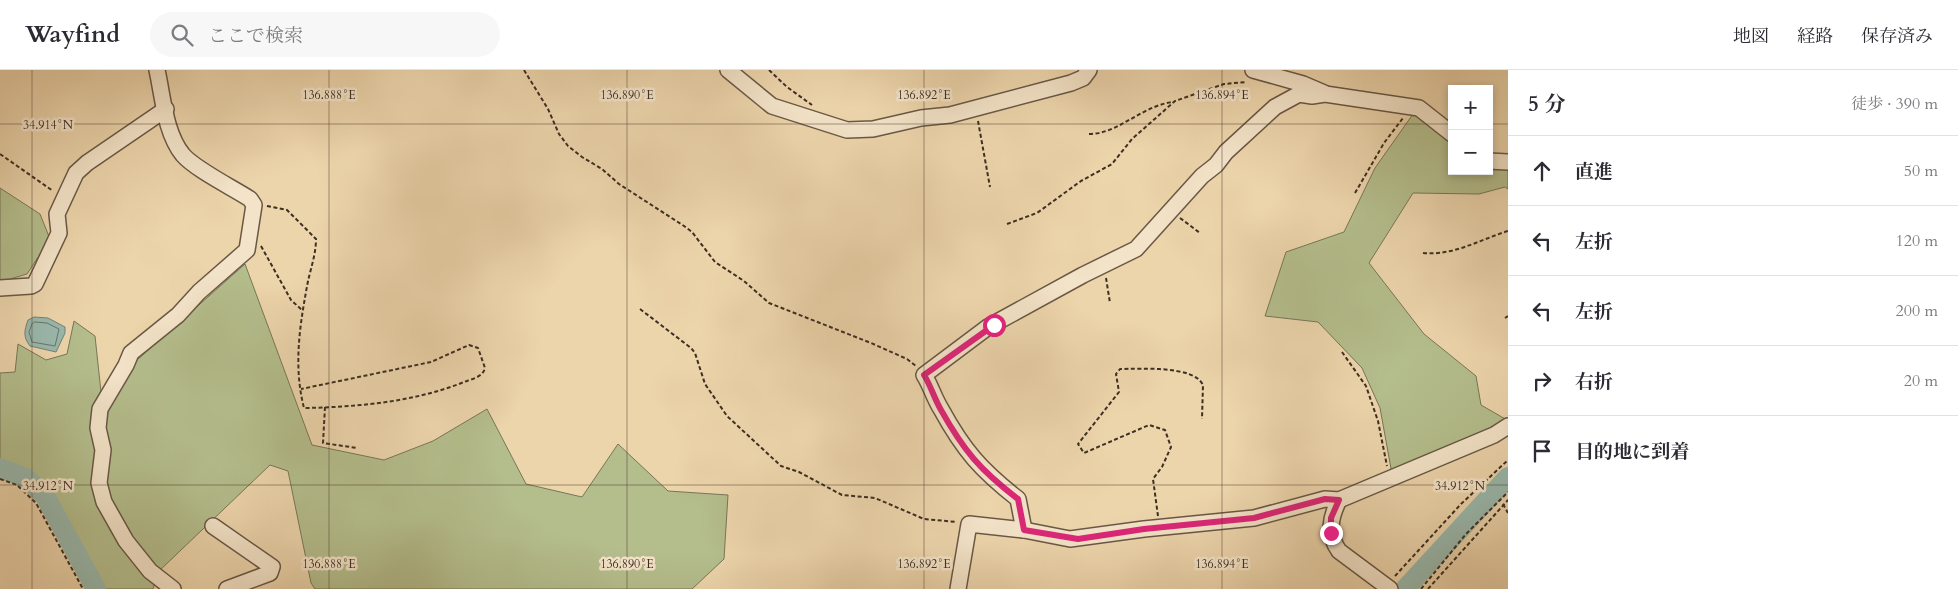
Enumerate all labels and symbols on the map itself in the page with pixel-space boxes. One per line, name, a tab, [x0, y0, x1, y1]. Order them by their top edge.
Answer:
text: 136.888°E	[302, 87, 356, 103]
text: 136.890°E	[600, 87, 654, 103]
text: 136.892°E	[897, 87, 951, 103]
text: 136.894°E	[1195, 87, 1249, 103]
text: 34.914°N	[23, 117, 74, 133]
route start	[983, 314, 1006, 337]
text: 34.912°N	[23, 478, 74, 494]
text: 34.912°N	[1435, 478, 1486, 494]
route end	[1320, 522, 1343, 545]
text: 136.888°E	[302, 556, 356, 572]
text: 136.890°E	[600, 556, 654, 572]
text: 136.892°E	[897, 556, 951, 572]
text: 136.894°E	[1195, 556, 1249, 572]

